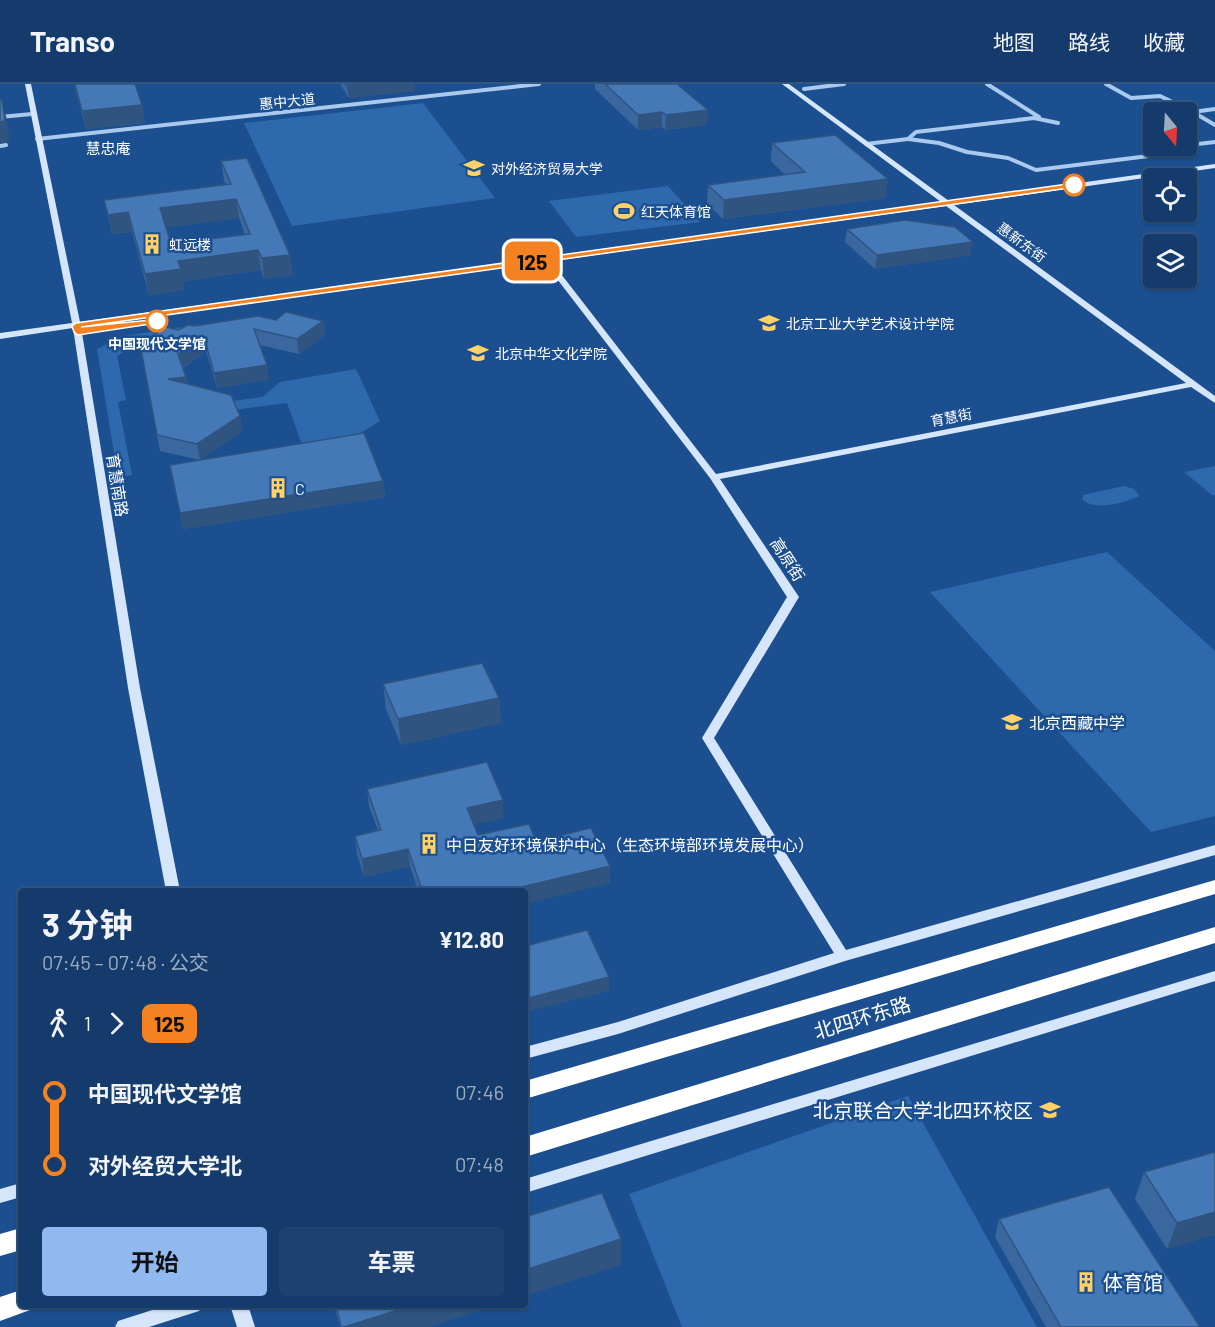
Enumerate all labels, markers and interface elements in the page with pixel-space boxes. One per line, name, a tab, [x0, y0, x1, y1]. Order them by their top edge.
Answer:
text: Transo	[30, 24, 115, 58]
text: 地图	[993, 29, 1035, 54]
text: 路线	[1068, 29, 1110, 54]
text: 收藏	[1143, 29, 1185, 54]
street label: 惠中大道	[258, 90, 316, 112]
north arrow	[1143, 102, 1197, 156]
map controls	[1143, 102, 1197, 288]
district label: 慧忠庵	[85, 139, 131, 157]
school or university icon: 对外经济贸易大学	[462, 156, 486, 180]
place label: 对外经济贸易大学	[491, 160, 603, 177]
button: locate	[1143, 168, 1197, 222]
unlabelled marker	[1063, 174, 1085, 196]
sports icon: 红天体育馆	[612, 199, 636, 223]
place label: 红天体育馆	[641, 203, 711, 220]
street label: 惠新东街	[994, 219, 1050, 265]
building icon: 虹远楼	[140, 232, 164, 256]
button: layers	[1143, 234, 1197, 288]
place label: 虹远楼	[169, 236, 211, 253]
line badge: 125	[498, 242, 566, 280]
text: 125	[517, 249, 547, 274]
marker: 中国现代文学馆	[146, 310, 168, 332]
school or university icon: 北京工业大学艺术设计学院	[757, 311, 781, 335]
place label: 北京工业大学艺术设计学院	[786, 315, 954, 332]
place label: 中国现代文学馆	[108, 335, 206, 352]
school or university icon: 北京中华文化学院	[466, 341, 490, 365]
place label: 北京中华文化学院	[495, 345, 607, 362]
street label: 育慧街	[929, 405, 973, 429]
street label: 育慧南路	[104, 452, 132, 518]
building icon: C	[266, 476, 290, 500]
place label: C	[295, 479, 305, 498]
street label: 高原街	[767, 534, 809, 584]
school or university icon: 北京西藏中学	[1000, 710, 1024, 734]
place label: 北京西藏中学	[1029, 713, 1125, 732]
building icon: 中日友好环境保护中心（生态环境部环境发展中心）	[417, 832, 441, 856]
place label: 中日友好环境保护中心（生态环境部环境发展中心）	[446, 835, 814, 854]
text: 3 分钟	[42, 904, 132, 944]
text: ¥12.80	[438, 926, 504, 952]
text: 07:45 – 07:48 · 公交	[42, 950, 209, 974]
street label: 北四环东路	[811, 991, 913, 1043]
icon: walk	[42, 1007, 75, 1040]
icon: forward	[100, 1007, 133, 1040]
text: 1	[84, 1011, 91, 1035]
text: 125	[154, 1011, 185, 1036]
text: 中国现代文学馆	[88, 1080, 242, 1106]
text: 07:46	[455, 1080, 504, 1104]
place label: 北京联合大学北四环校区	[813, 1098, 1033, 1122]
school or university icon: 北京联合大学北四环校区	[1038, 1098, 1062, 1122]
text: 对外经贸大学北	[88, 1152, 242, 1178]
text: 07:48	[455, 1152, 504, 1176]
button: 开始	[42, 1227, 267, 1296]
button: 车票	[279, 1227, 504, 1296]
building icon: 体育馆	[1074, 1270, 1098, 1294]
place label: 体育馆	[1103, 1270, 1163, 1294]

